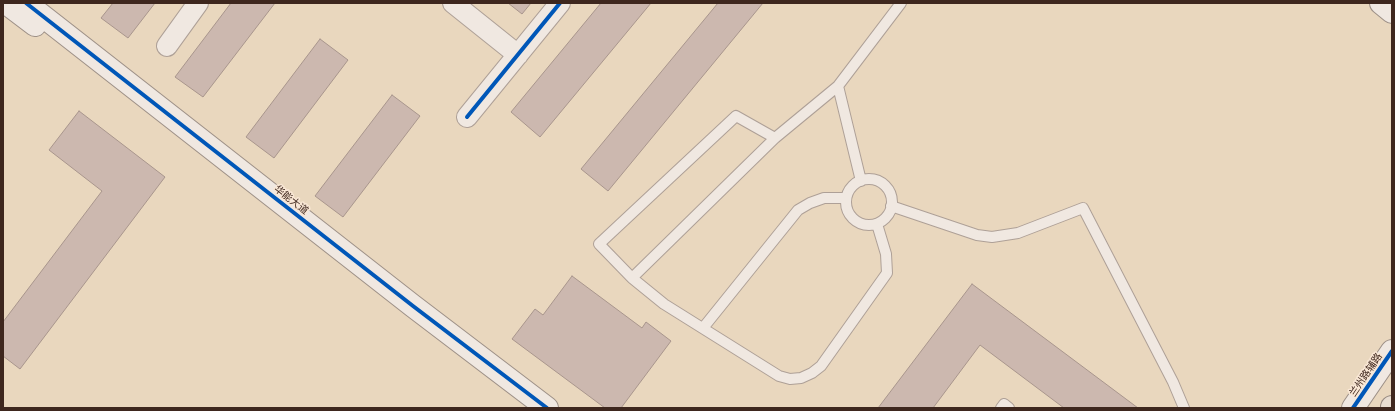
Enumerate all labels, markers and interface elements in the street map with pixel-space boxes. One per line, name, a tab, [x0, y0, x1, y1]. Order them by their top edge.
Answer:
street label: 华能大道	[272, 183, 310, 217]
street label: 兰州路辅路	[1347, 351, 1385, 399]

